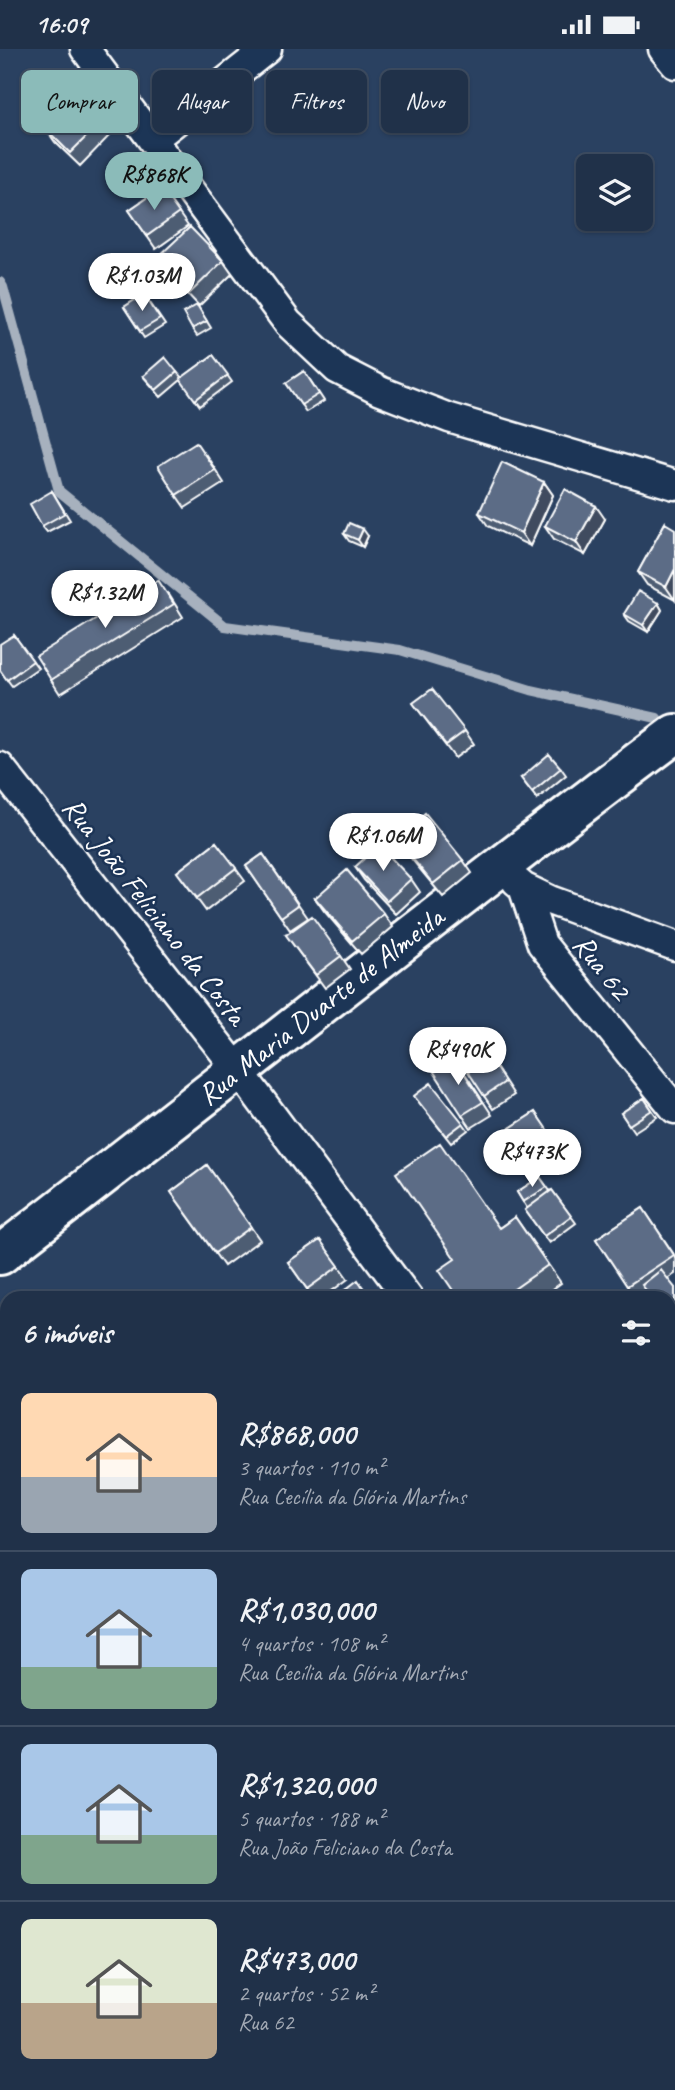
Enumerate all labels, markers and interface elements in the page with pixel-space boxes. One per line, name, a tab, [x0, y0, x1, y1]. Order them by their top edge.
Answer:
text: 16:09	[35, 8, 87, 41]
chip: Comprar	[21, 70, 138, 133]
chip: Alugar	[152, 70, 252, 133]
chip: Filtros	[266, 70, 367, 133]
chip: Novo	[381, 70, 468, 133]
pin: R$868K	[97, 153, 211, 212]
map controls	[576, 154, 653, 231]
button: layers	[576, 154, 653, 231]
text: R$868K	[121, 160, 187, 189]
pin: R$1.03M	[77, 253, 207, 313]
text: R$1.03M	[104, 261, 180, 290]
pin: R$1.32M	[40, 571, 170, 630]
text: R$1.32M	[67, 578, 143, 607]
street label: Rua João Feliciano da Costa	[54, 790, 257, 1035]
pin: R$1.06M	[318, 813, 448, 873]
text: R$1.06M	[345, 821, 421, 850]
street label: Rua Maria Duarte de Almeida	[190, 897, 453, 1114]
street label: Rua 62	[565, 927, 641, 1009]
pin: R$490K	[401, 1027, 515, 1087]
text: R$490K	[425, 1035, 491, 1064]
pin: R$473K	[475, 1129, 589, 1189]
text: R$473K	[499, 1137, 565, 1166]
text: 6 imóveis	[21, 1314, 112, 1352]
icon: filters	[617, 1314, 655, 1352]
text: R$868,000	[238, 1415, 355, 1453]
icon: home	[77, 1421, 161, 1505]
text: 3 quartos · 110 m²	[238, 1453, 384, 1482]
text: Rua Cecília da Glória Martins	[238, 1482, 466, 1511]
text: R$1,030,000	[238, 1591, 374, 1629]
icon: home	[77, 1597, 161, 1681]
text: 4 quartos · 108 m²	[238, 1629, 384, 1658]
text: Rua Cecília da Glória Martins	[238, 1658, 466, 1687]
text: R$1,320,000	[238, 1766, 374, 1804]
icon: home	[77, 1772, 161, 1856]
text: 5 quartos · 188 m²	[238, 1804, 384, 1833]
text: Rua João Feliciano da Costa	[238, 1833, 452, 1862]
text: R$473,000	[238, 1941, 355, 1979]
icon: home	[77, 1947, 161, 2031]
text: 2 quartos · 52 m²	[238, 1979, 374, 2008]
text: Rua 62	[238, 2008, 294, 2037]

